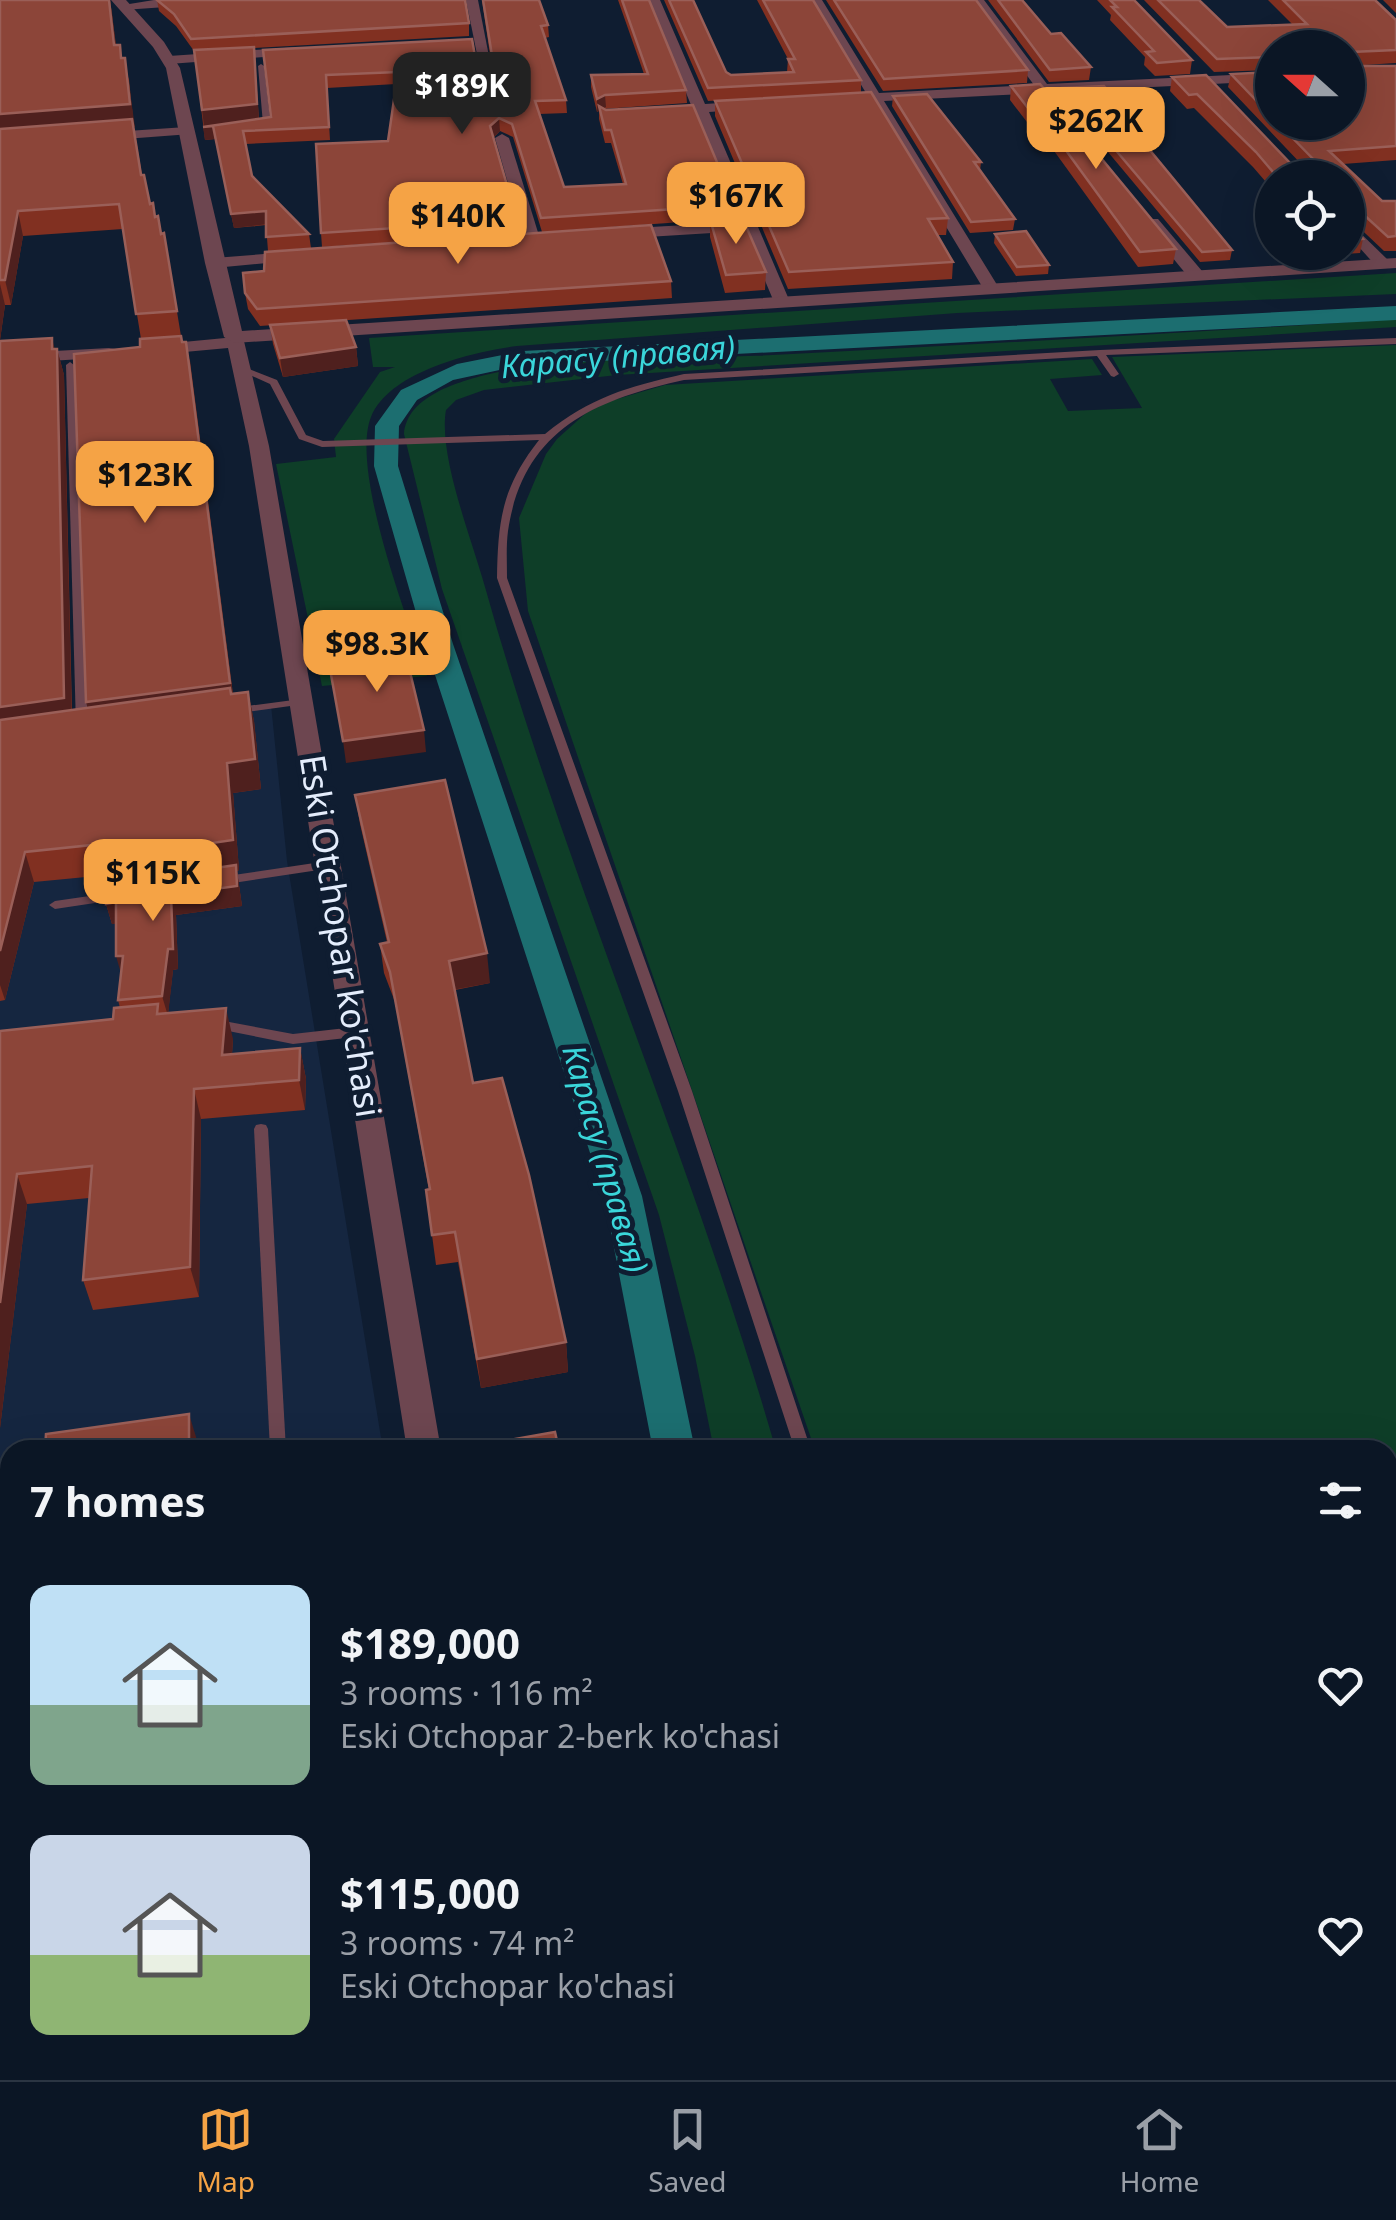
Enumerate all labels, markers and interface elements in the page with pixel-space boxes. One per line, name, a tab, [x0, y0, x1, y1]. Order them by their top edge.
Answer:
north arrow	[1255, 30, 1365, 140]
map controls	[1255, 30, 1365, 270]
pin: $189K	[392, 52, 532, 137]
text: $189K	[415, 63, 509, 106]
pin: $262K	[1026, 87, 1166, 172]
text: $262K	[1049, 98, 1143, 141]
button: locate	[1255, 160, 1365, 270]
pin: $167K	[666, 162, 806, 247]
text: $167K	[689, 173, 783, 216]
pin: $140K	[388, 182, 528, 267]
text: $140K	[411, 193, 505, 236]
water label: Карасу (правая)	[499, 324, 737, 387]
pin: $123K	[75, 441, 215, 526]
text: $123K	[98, 452, 192, 495]
pin: $98.3K	[296, 610, 458, 695]
text: $98.3K	[325, 621, 429, 664]
street label: Eski Otchopar ko'chasi	[290, 751, 393, 1120]
pin: $115K	[83, 839, 223, 924]
text: $115K	[106, 850, 200, 893]
water label: Карасу (правая)	[553, 1040, 659, 1277]
text: 7 homes	[30, 1472, 206, 1529]
icon: filters	[1313, 1473, 1368, 1528]
text: $189,000	[340, 1614, 520, 1671]
icon: home	[110, 1625, 230, 1745]
icon: heart	[1313, 1658, 1368, 1713]
text: 3 rooms · 116 m²	[340, 1671, 593, 1714]
text: Eski Otchopar 2-berk ko'chasi	[340, 1714, 780, 1757]
text: $115,000	[340, 1864, 520, 1921]
icon: home	[110, 1875, 230, 1995]
icon: heart	[1313, 1908, 1368, 1963]
text: 3 rooms · 74 m²	[340, 1921, 574, 1964]
text: Eski Otchopar ko'chasi	[340, 1964, 675, 2007]
tab: Map	[197, 2102, 255, 2200]
tab: Saved	[648, 2102, 726, 2200]
tab: Home	[1120, 2102, 1199, 2200]

